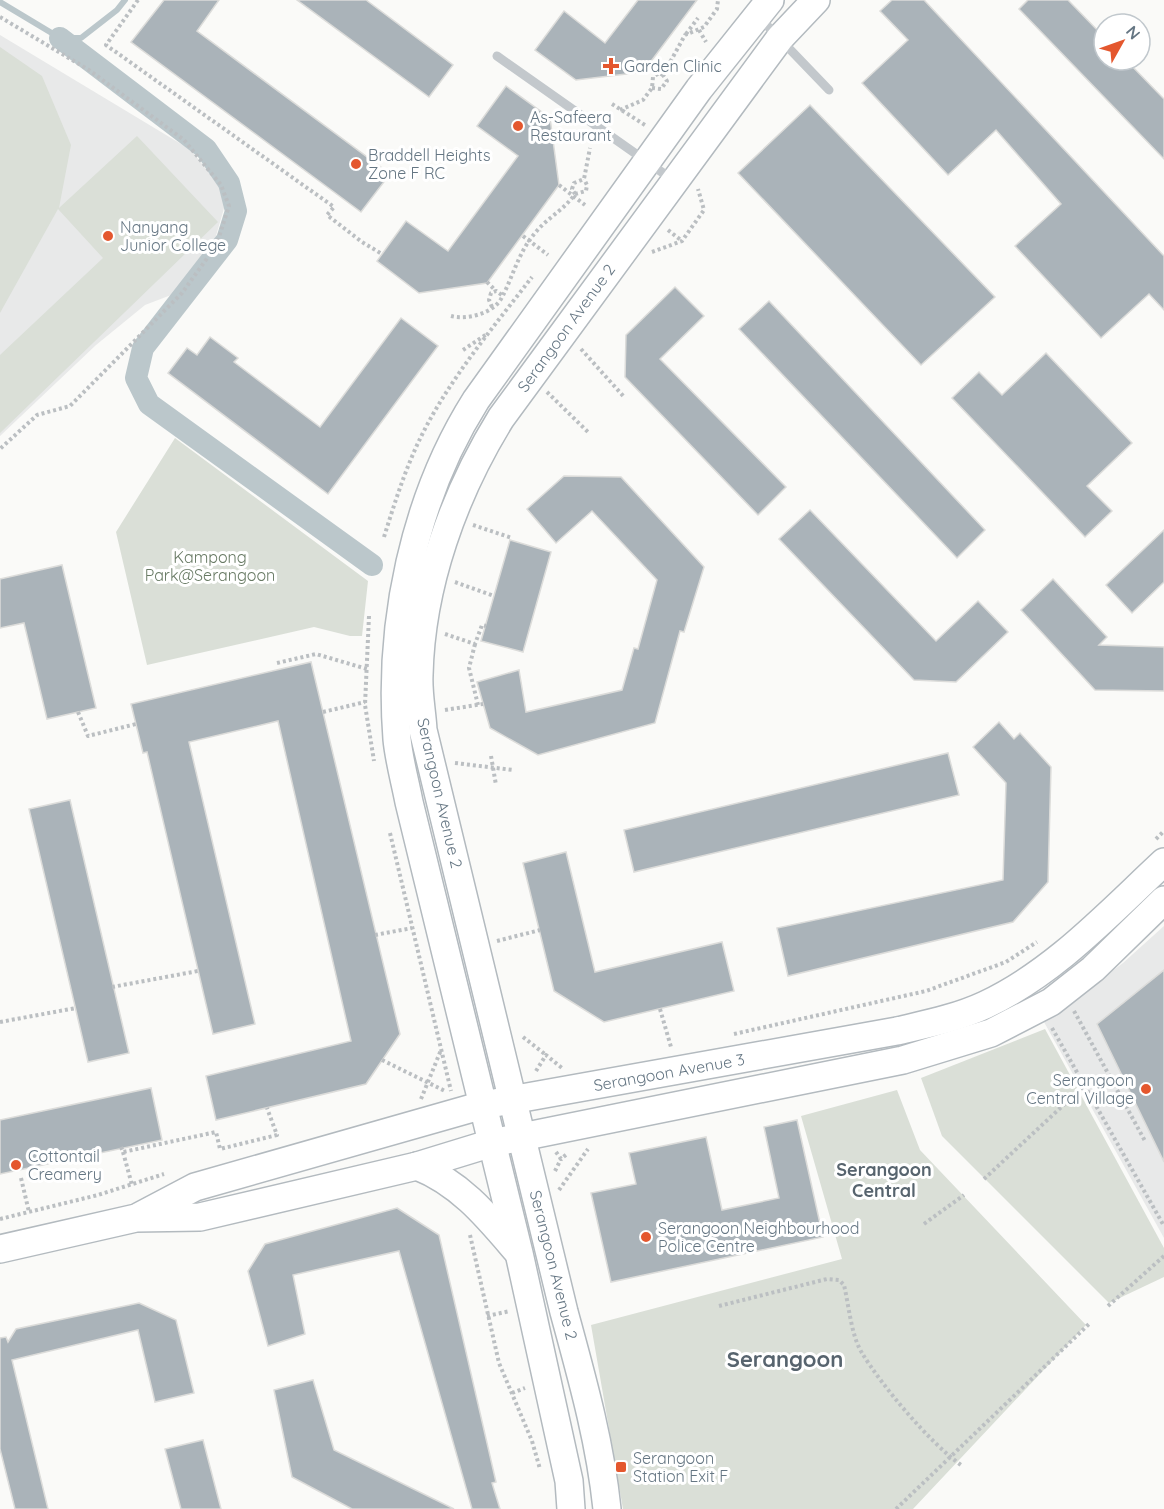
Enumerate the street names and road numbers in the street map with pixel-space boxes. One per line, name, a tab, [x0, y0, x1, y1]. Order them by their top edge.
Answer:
street label: Serangoon Avenue 2	[513, 260, 619, 396]
street label: Serangoon Avenue 2	[413, 716, 467, 870]
street label: Serangoon Avenue 3	[592, 1049, 746, 1095]
street label: Serangoon Avenue 2	[526, 1188, 582, 1342]

